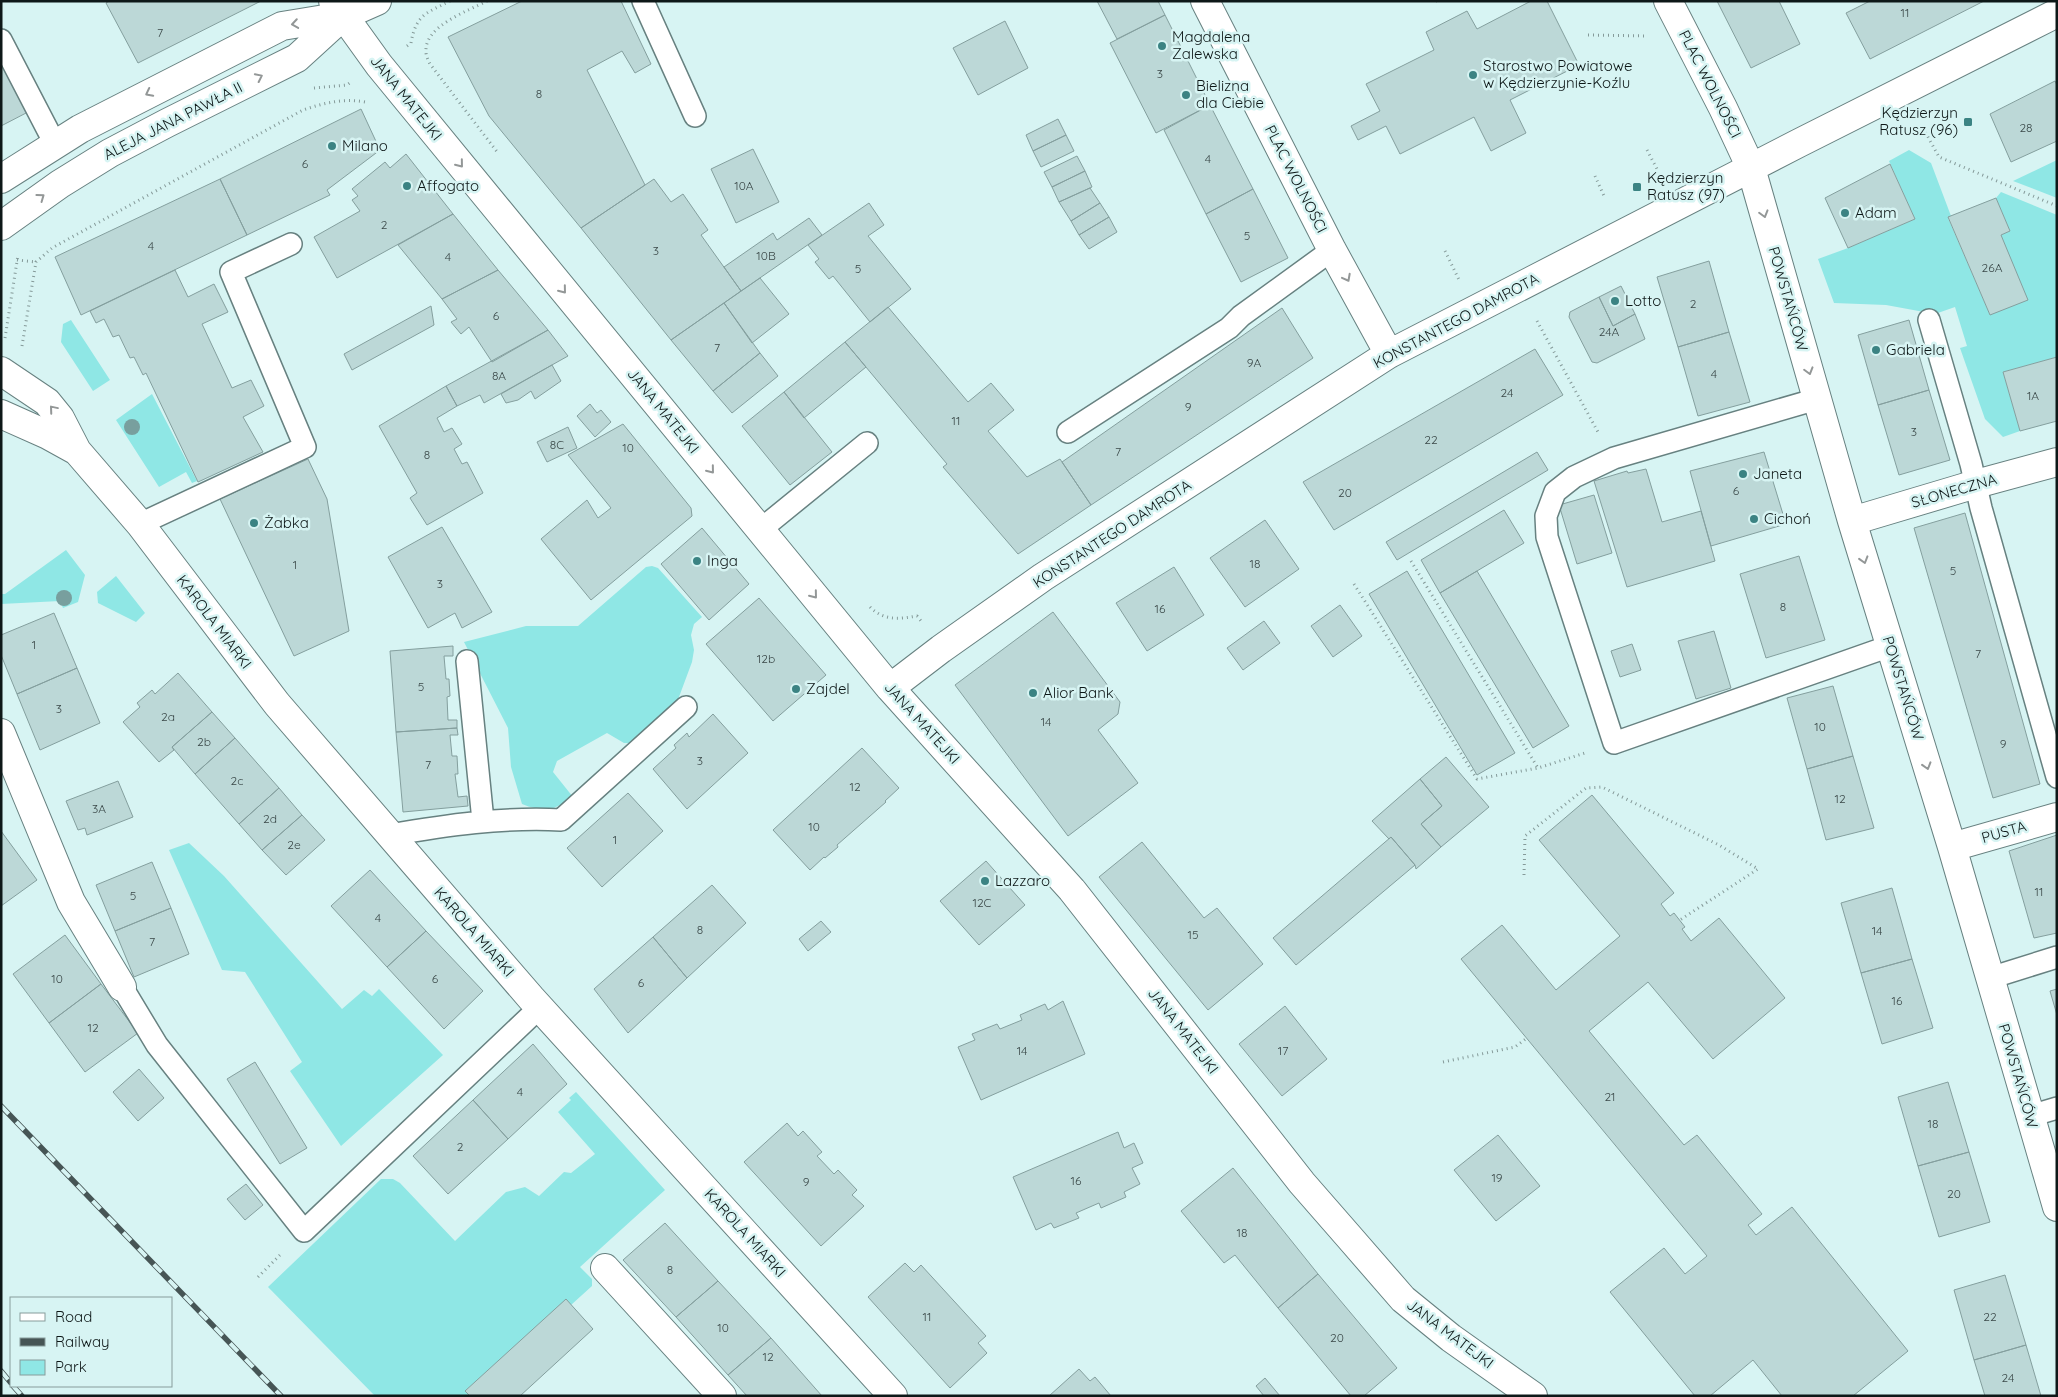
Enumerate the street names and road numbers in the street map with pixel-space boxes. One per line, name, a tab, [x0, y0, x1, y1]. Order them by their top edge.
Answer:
street label: PLAC WOLNOŚCI	[1675, 27, 1746, 141]
street label: JANA MATEJKI	[366, 51, 447, 144]
street label: ALEJA JANA PAWŁA II	[100, 77, 245, 164]
street label: PLAC WOLNOŚCI	[1261, 122, 1332, 236]
street label: POWSTAŃCÓW	[1764, 244, 1813, 354]
street label: KONSTANTEGO DAMROTA	[1370, 269, 1542, 372]
street label: JANA MATEJKI	[623, 364, 704, 457]
street label: SŁONECZNA	[1909, 469, 1999, 512]
street label: KONSTANTEGO DAMROTA	[1029, 475, 1195, 592]
street label: KAROLA MIARKI	[173, 571, 256, 672]
street label: POWSTAŃCÓW	[1879, 634, 1928, 743]
street label: JANA MATEJKI	[881, 678, 964, 768]
street label: PUSTA	[1979, 816, 2029, 847]
street label: KAROLA MIARKI	[430, 883, 519, 980]
street label: JANA MATEJKI	[1144, 984, 1223, 1078]
street label: POWSTAŃCÓW	[1994, 1021, 2043, 1131]
street label: KAROLA MIARKI	[701, 1184, 790, 1281]
street label: JANA MATEJKI	[1403, 1295, 1498, 1372]

